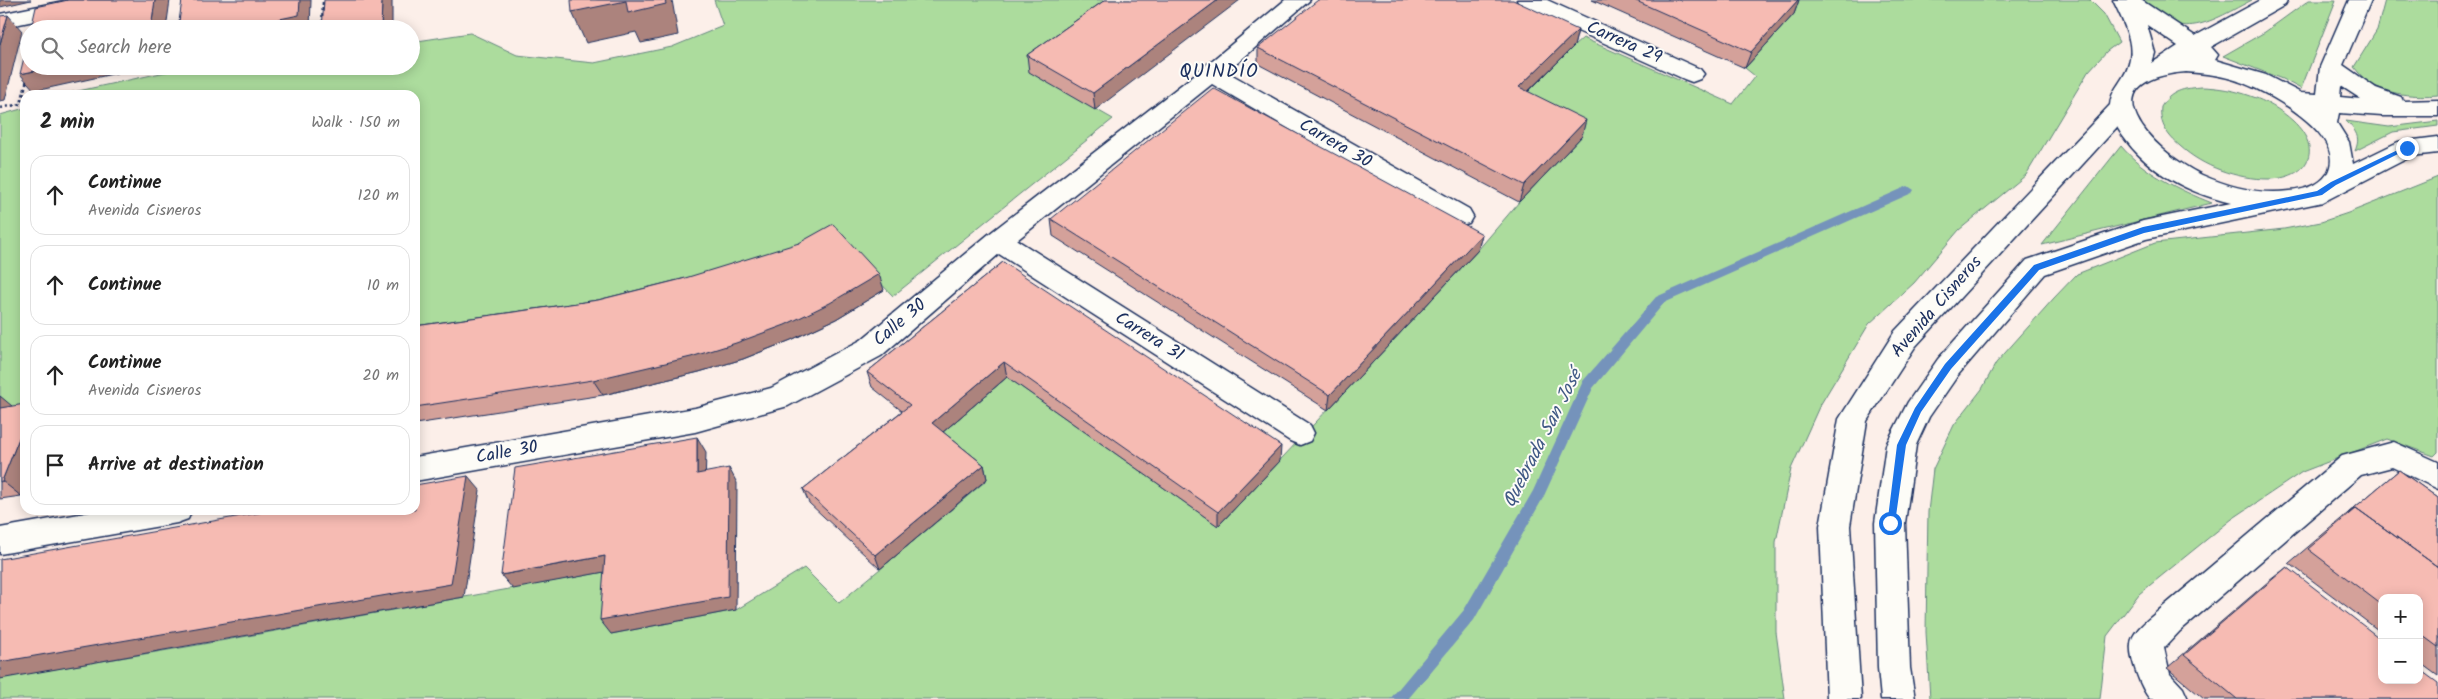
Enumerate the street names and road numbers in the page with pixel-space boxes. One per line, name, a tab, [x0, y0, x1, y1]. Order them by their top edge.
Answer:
street label: Carrera 29	[1582, 13, 1667, 73]
street label: Carrera 30	[1293, 111, 1377, 177]
street label: Avenida Cisneros	[1884, 249, 1990, 365]
street label: Calle 30	[867, 292, 933, 354]
street label: Carrera 31	[1109, 304, 1189, 370]
street label: Calle 30	[474, 433, 540, 473]

